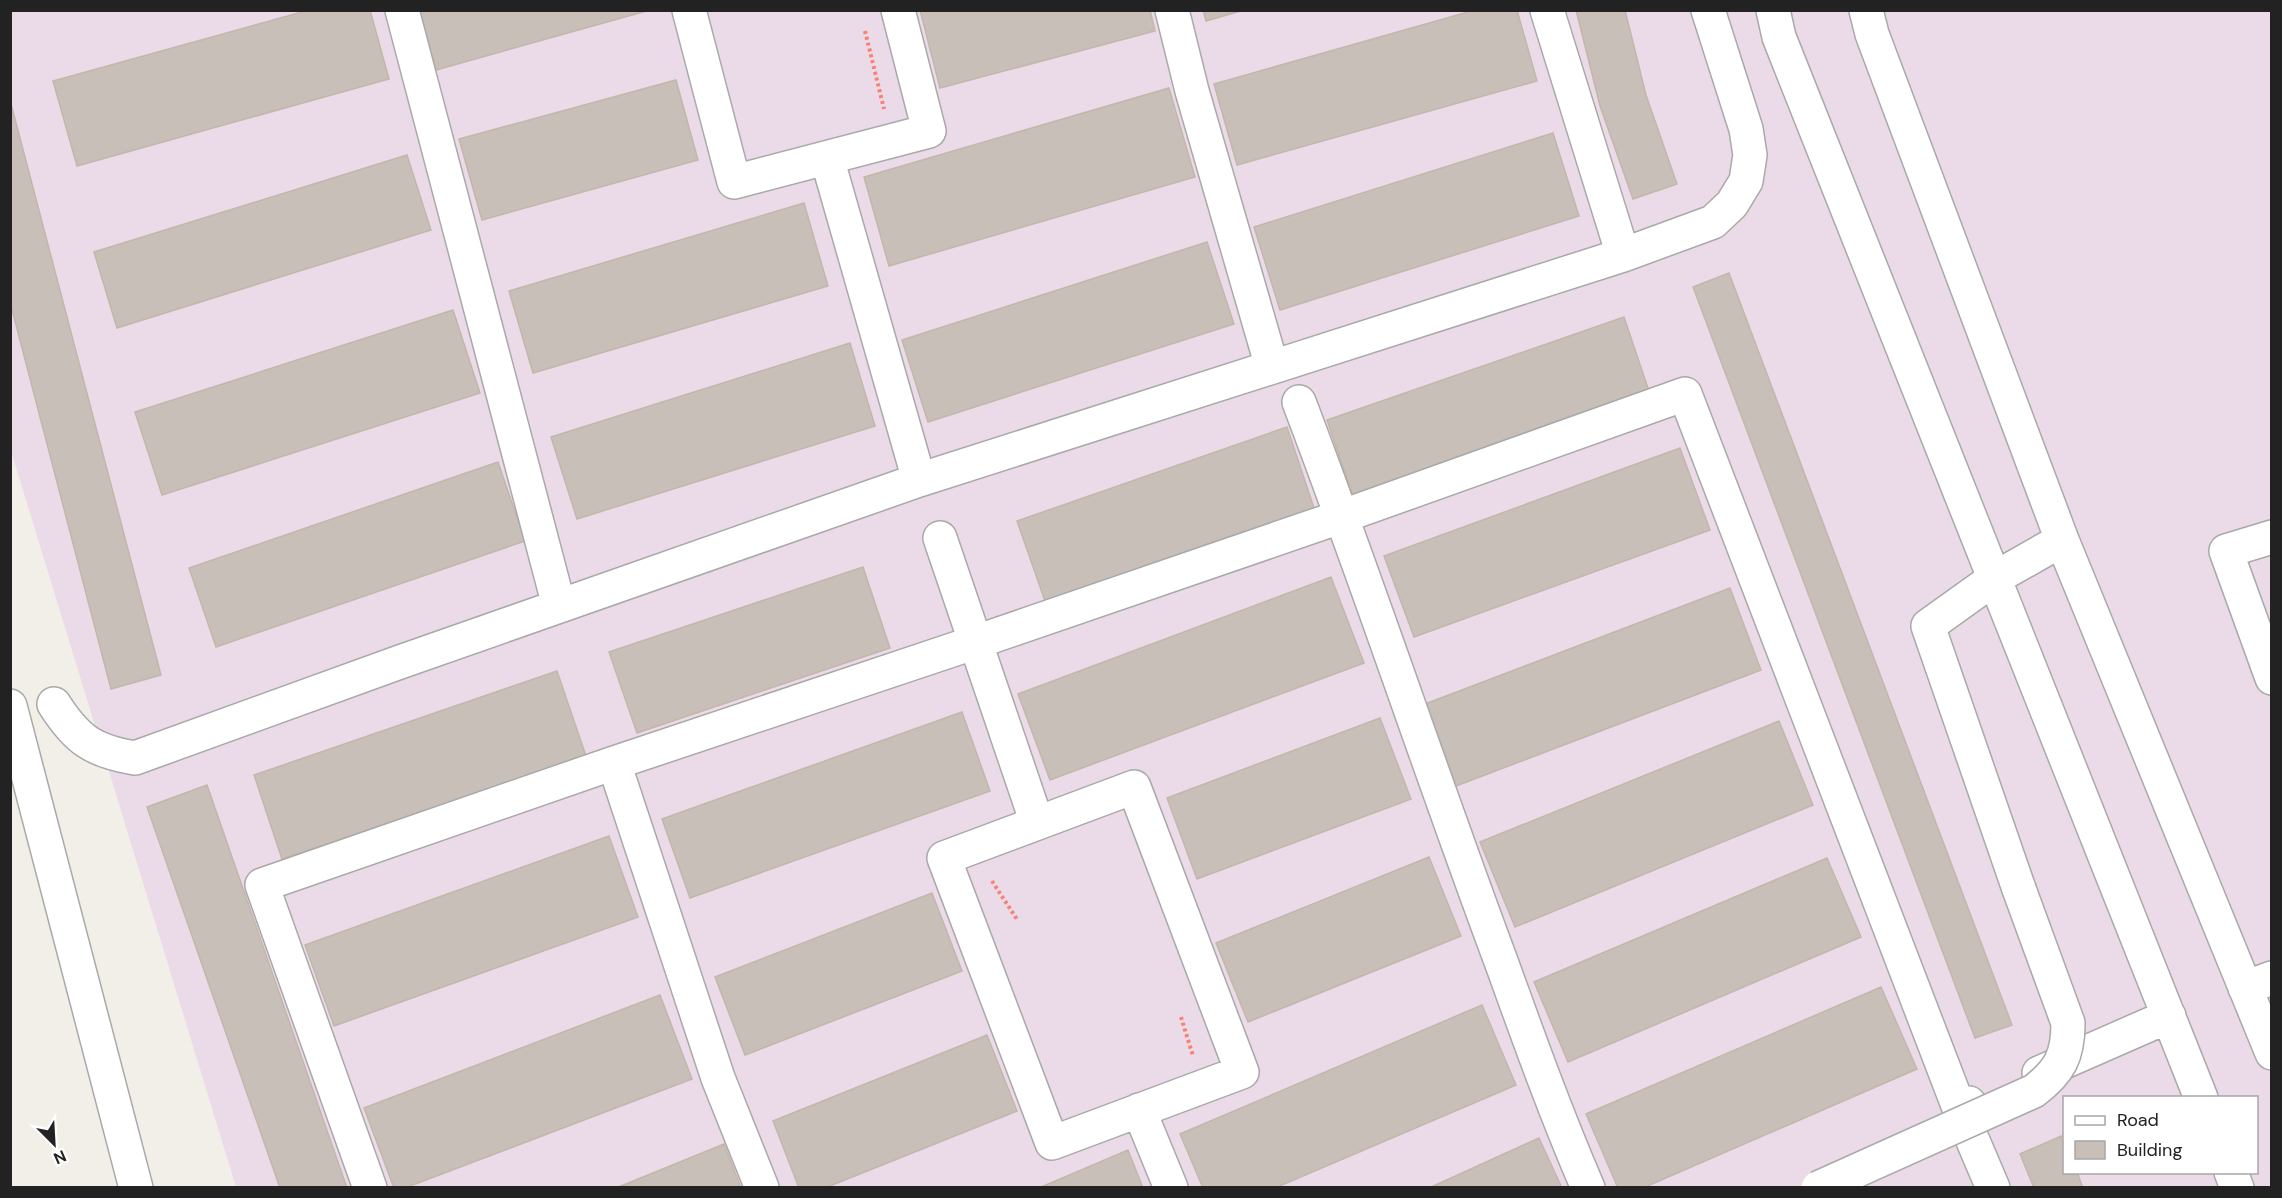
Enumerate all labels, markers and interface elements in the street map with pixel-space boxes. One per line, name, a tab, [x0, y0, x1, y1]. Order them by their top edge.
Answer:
legend	[2063, 1096, 2258, 1174]
text: Road	[2117, 1108, 2159, 1132]
north arrow	[24, 1114, 84, 1174]
text: Building	[2117, 1138, 2182, 1162]
text: N	[50, 1145, 69, 1169]

